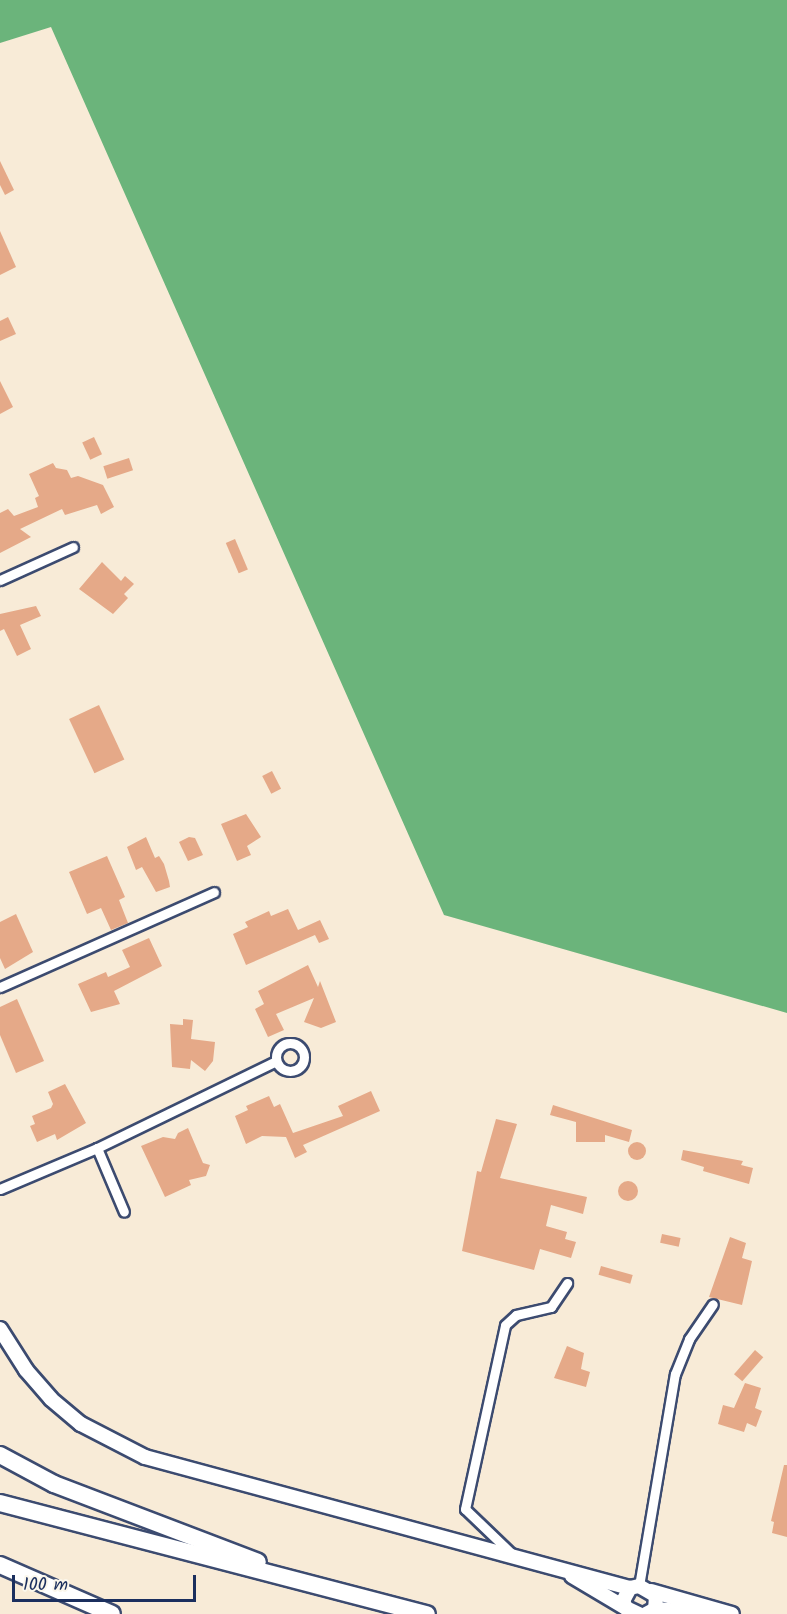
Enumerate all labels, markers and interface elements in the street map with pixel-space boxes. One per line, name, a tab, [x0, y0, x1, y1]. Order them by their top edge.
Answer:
scale bar	[15, 1563, 200, 1601]
text: 100 m	[23, 1571, 68, 1600]

